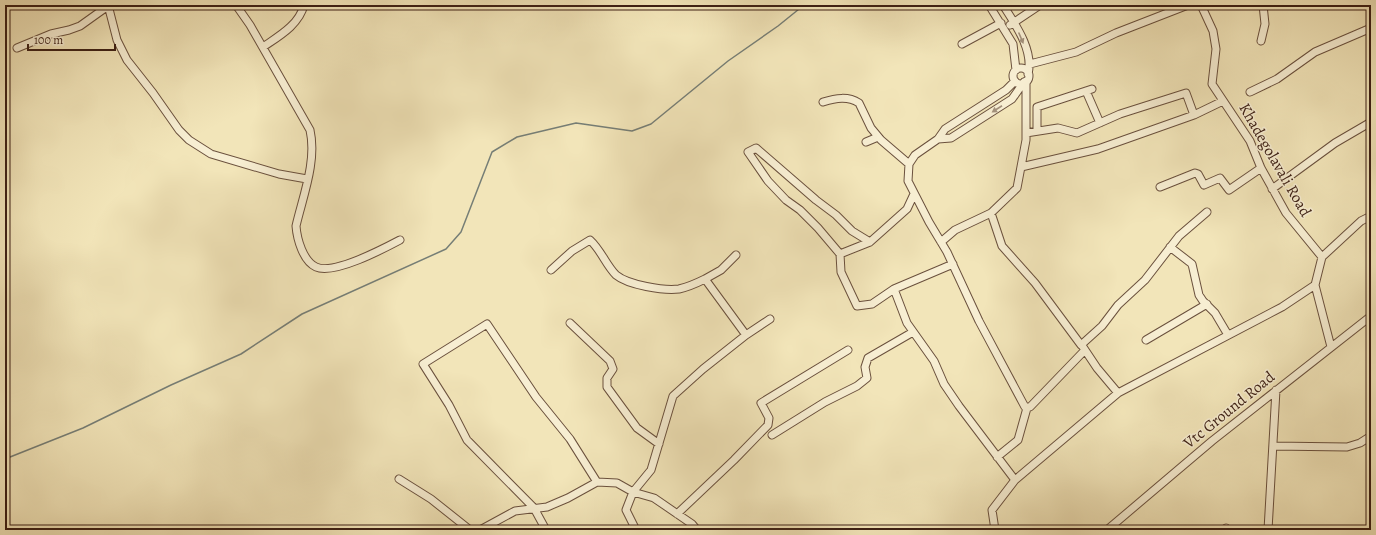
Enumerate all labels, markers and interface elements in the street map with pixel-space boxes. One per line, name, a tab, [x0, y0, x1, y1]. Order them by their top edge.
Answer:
scale bar	[28, 26, 115, 52]
text: 100 m	[34, 32, 63, 48]
one-way arrow	[1019, 32, 1025, 44]
street label: Khadegolavali Road	[1233, 99, 1317, 221]
one-way arrow	[992, 105, 1002, 113]
street label: Vtc Ground Road	[1178, 366, 1280, 454]

